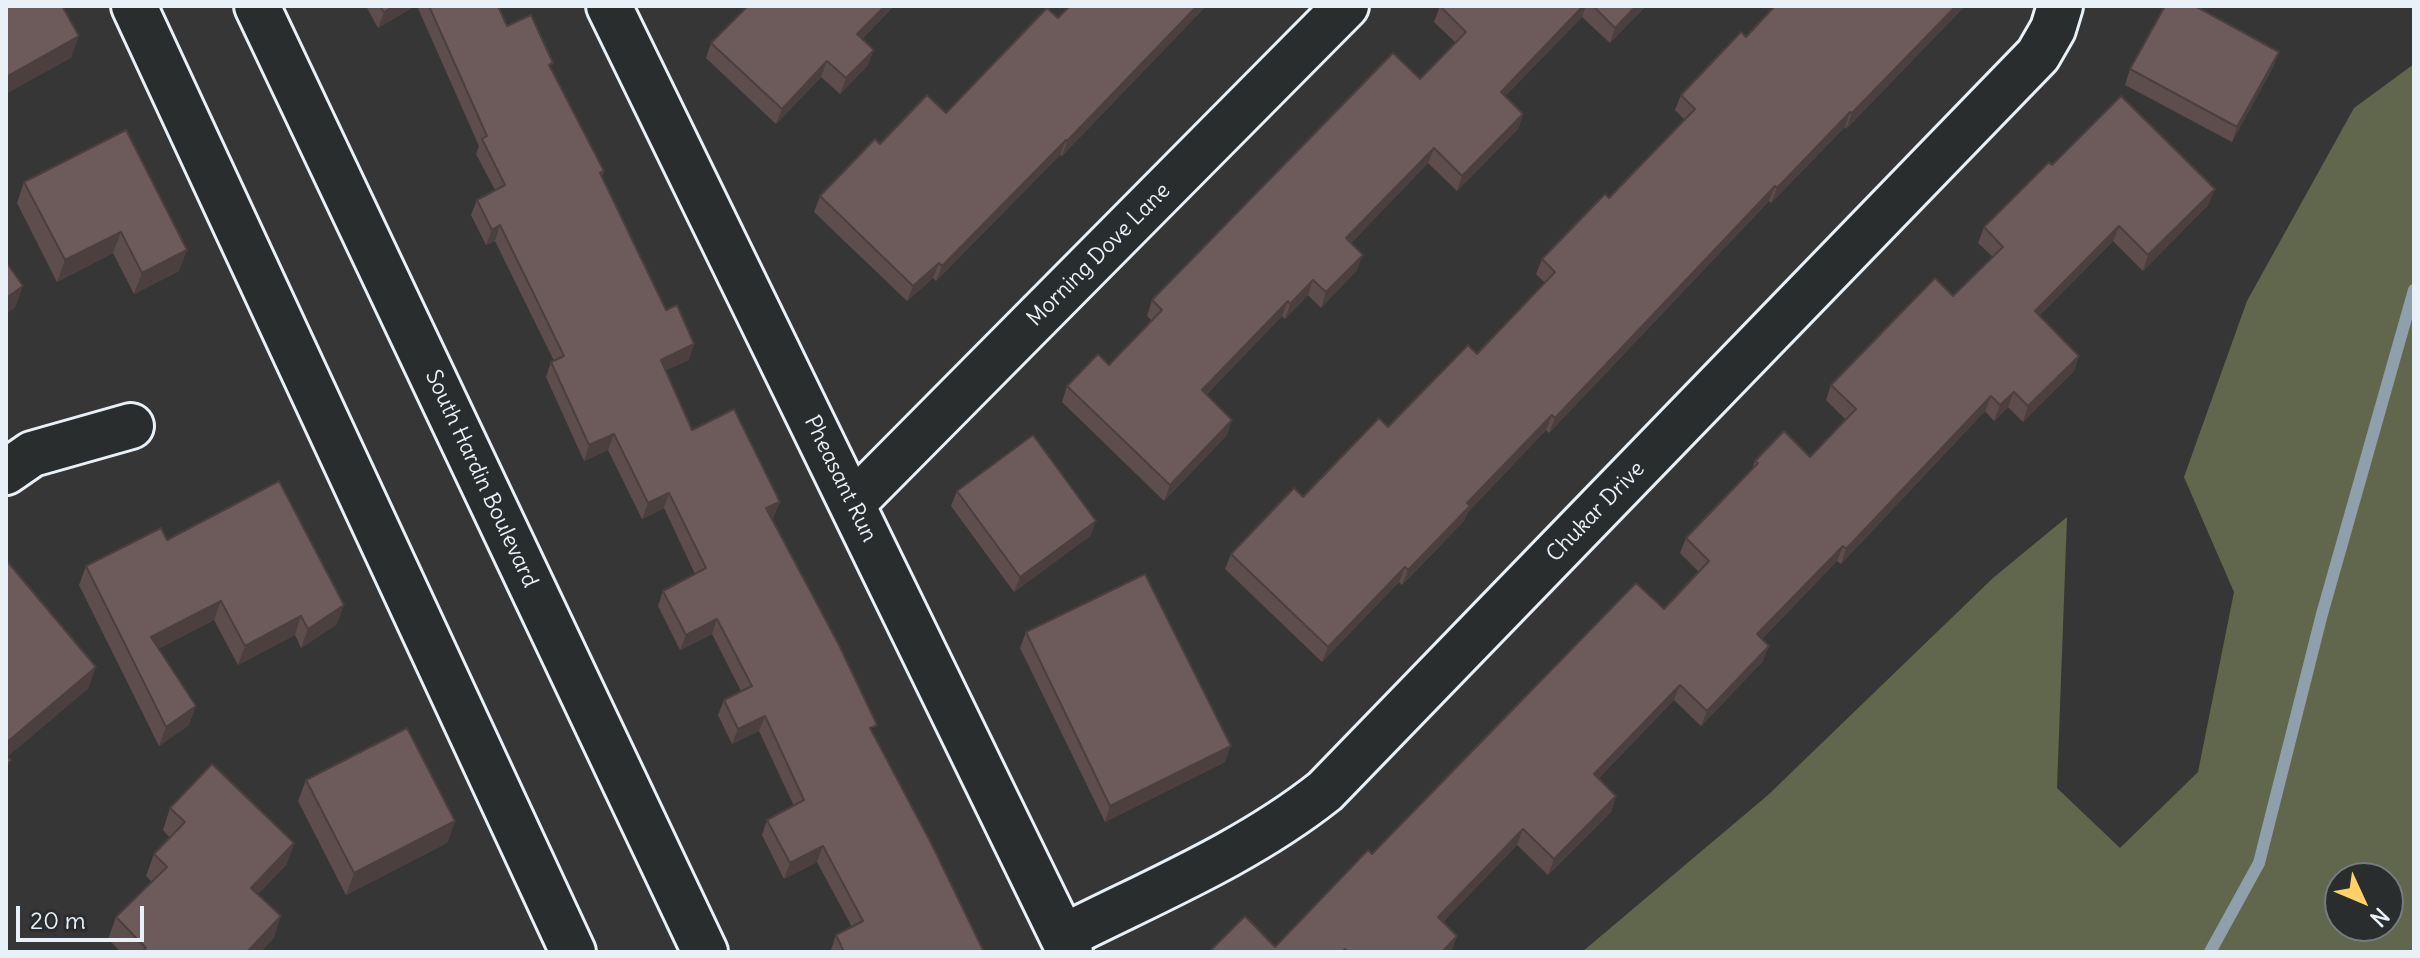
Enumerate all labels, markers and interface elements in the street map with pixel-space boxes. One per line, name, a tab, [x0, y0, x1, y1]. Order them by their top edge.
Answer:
street label: Morning Dove Lane	[1022, 178, 1176, 332]
street label: South Hardin Boulevard	[419, 366, 543, 592]
street label: Pheasant Run	[798, 411, 882, 547]
street label: Chukar Drive	[1541, 456, 1651, 568]
north arrow	[2324, 862, 2404, 942]
scale bar	[20, 890, 148, 940]
text: N	[2364, 902, 2395, 932]
text: 20 m	[30, 905, 86, 935]

